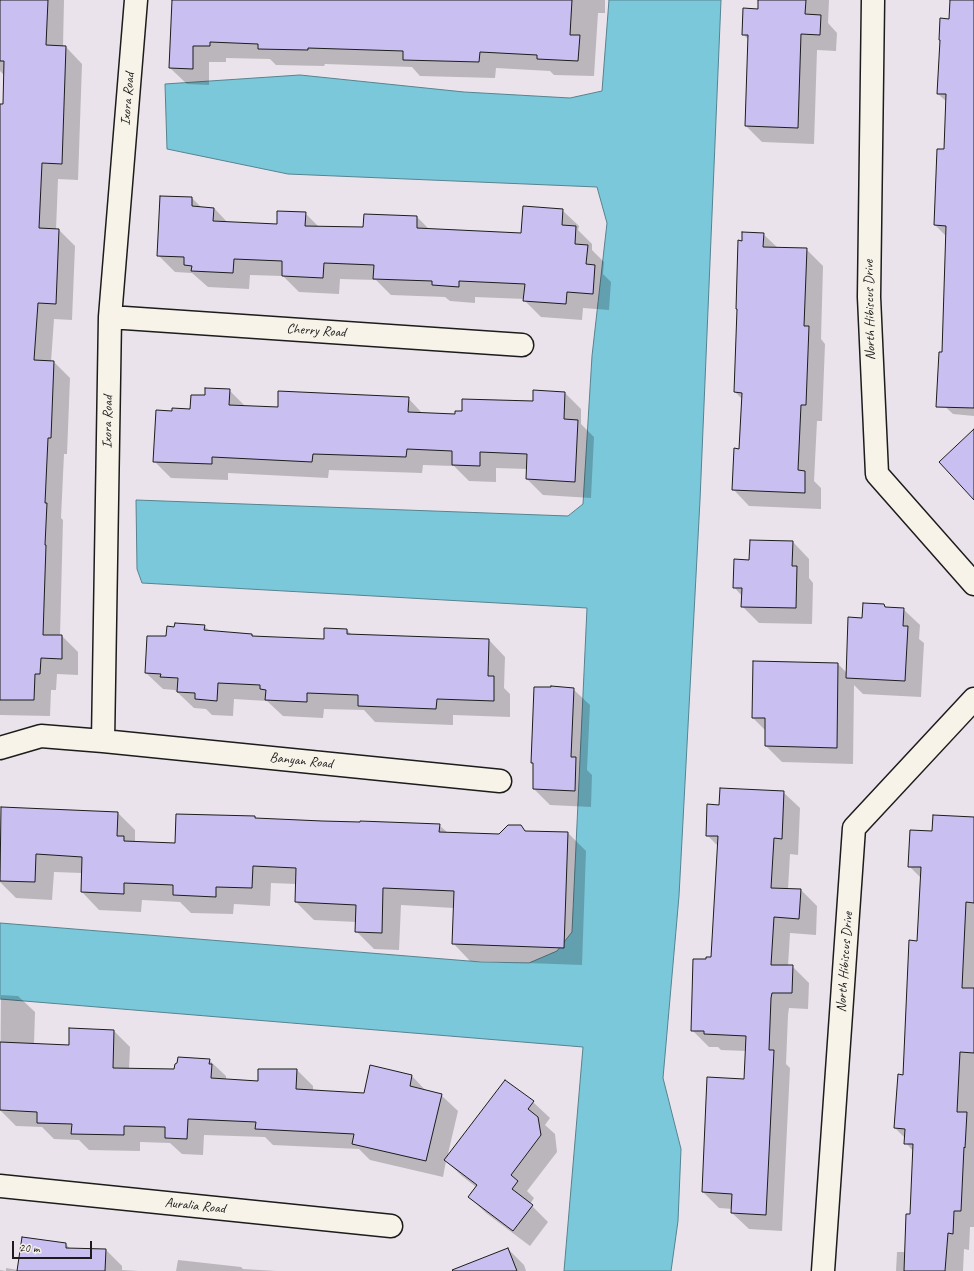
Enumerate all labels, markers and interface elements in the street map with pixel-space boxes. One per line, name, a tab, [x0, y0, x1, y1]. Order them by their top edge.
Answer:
street label: Ixora Road	[117, 72, 139, 126]
street label: North Hibiscus Drive	[861, 260, 879, 360]
street label: Cherry Road	[286, 321, 346, 341]
street label: Ixora Road	[99, 395, 117, 449]
street label: Banyan Road	[269, 749, 333, 773]
street label: North Hibiscus Drive	[833, 911, 857, 1013]
street label: Auralia Road	[164, 1194, 226, 1218]
scale bar	[14, 1233, 94, 1259]
text: 20 m	[19, 1240, 39, 1256]

